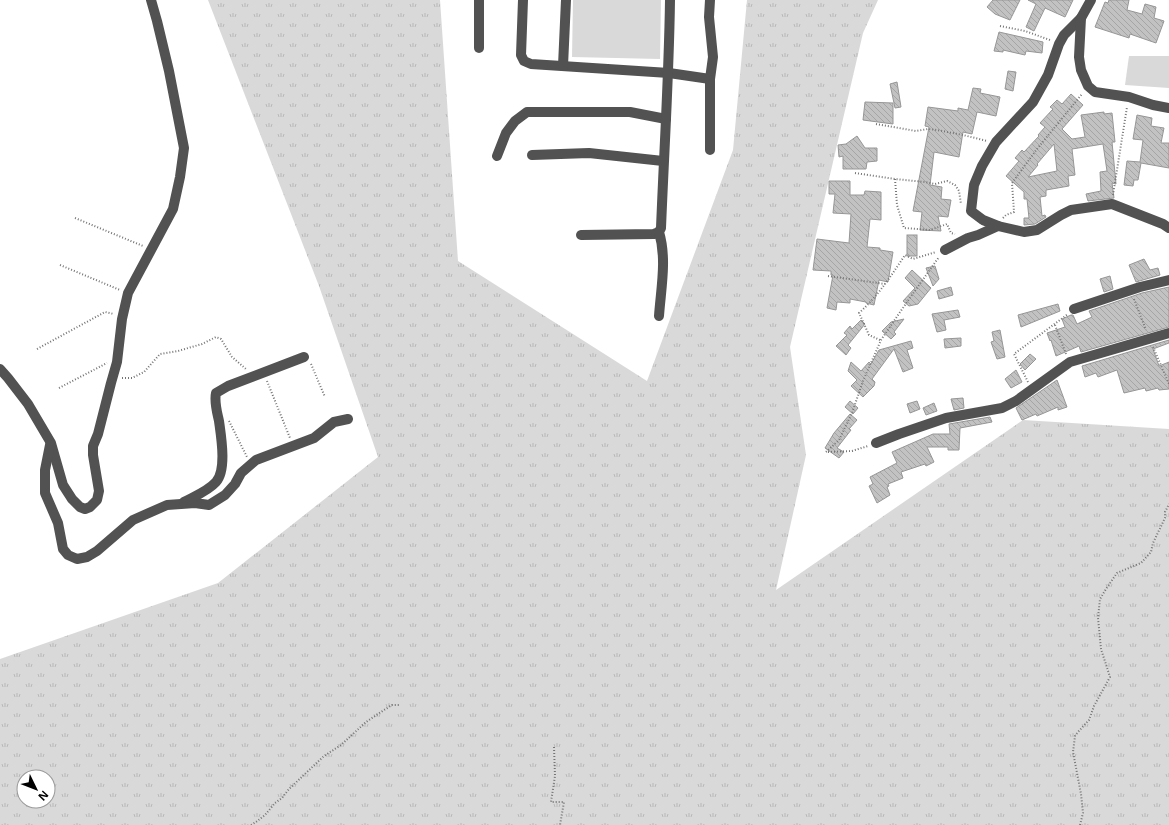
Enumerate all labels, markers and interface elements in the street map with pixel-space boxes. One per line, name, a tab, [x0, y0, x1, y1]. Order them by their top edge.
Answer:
north arrow	[16, 769, 56, 809]
text: N	[35, 788, 52, 805]

